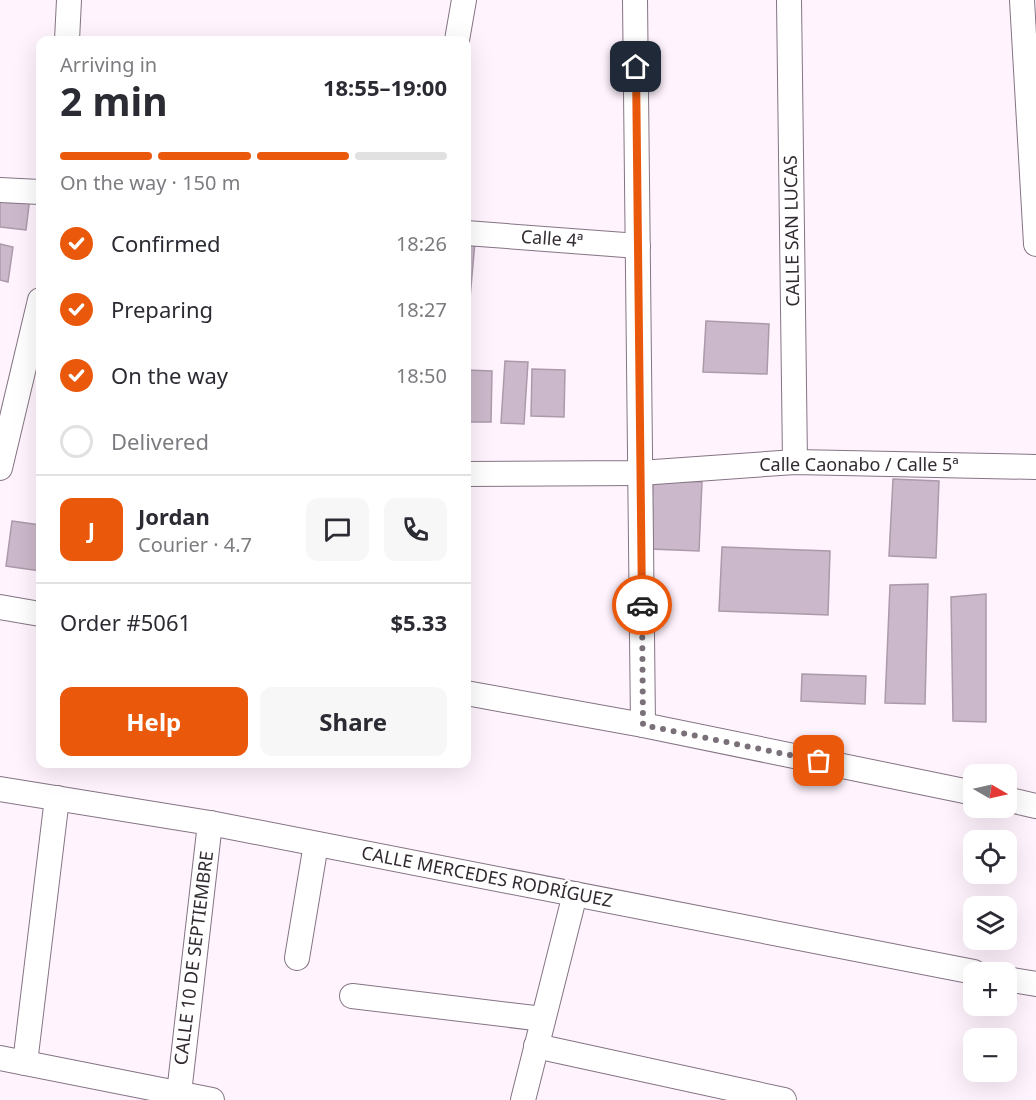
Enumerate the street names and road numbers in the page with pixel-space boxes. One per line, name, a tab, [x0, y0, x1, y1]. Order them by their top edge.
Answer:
street label: CALLE SAN LUCAS	[778, 155, 804, 307]
street label: Calle 4ª	[520, 224, 584, 252]
street label: Calle Caonabo / Calle 5ª	[759, 452, 959, 476]
street label: CALLE MERCEDES RODRÍGUEZ	[360, 840, 615, 912]
street label: CALLE 10 DE SEPTIEMBRE	[168, 849, 218, 1066]

